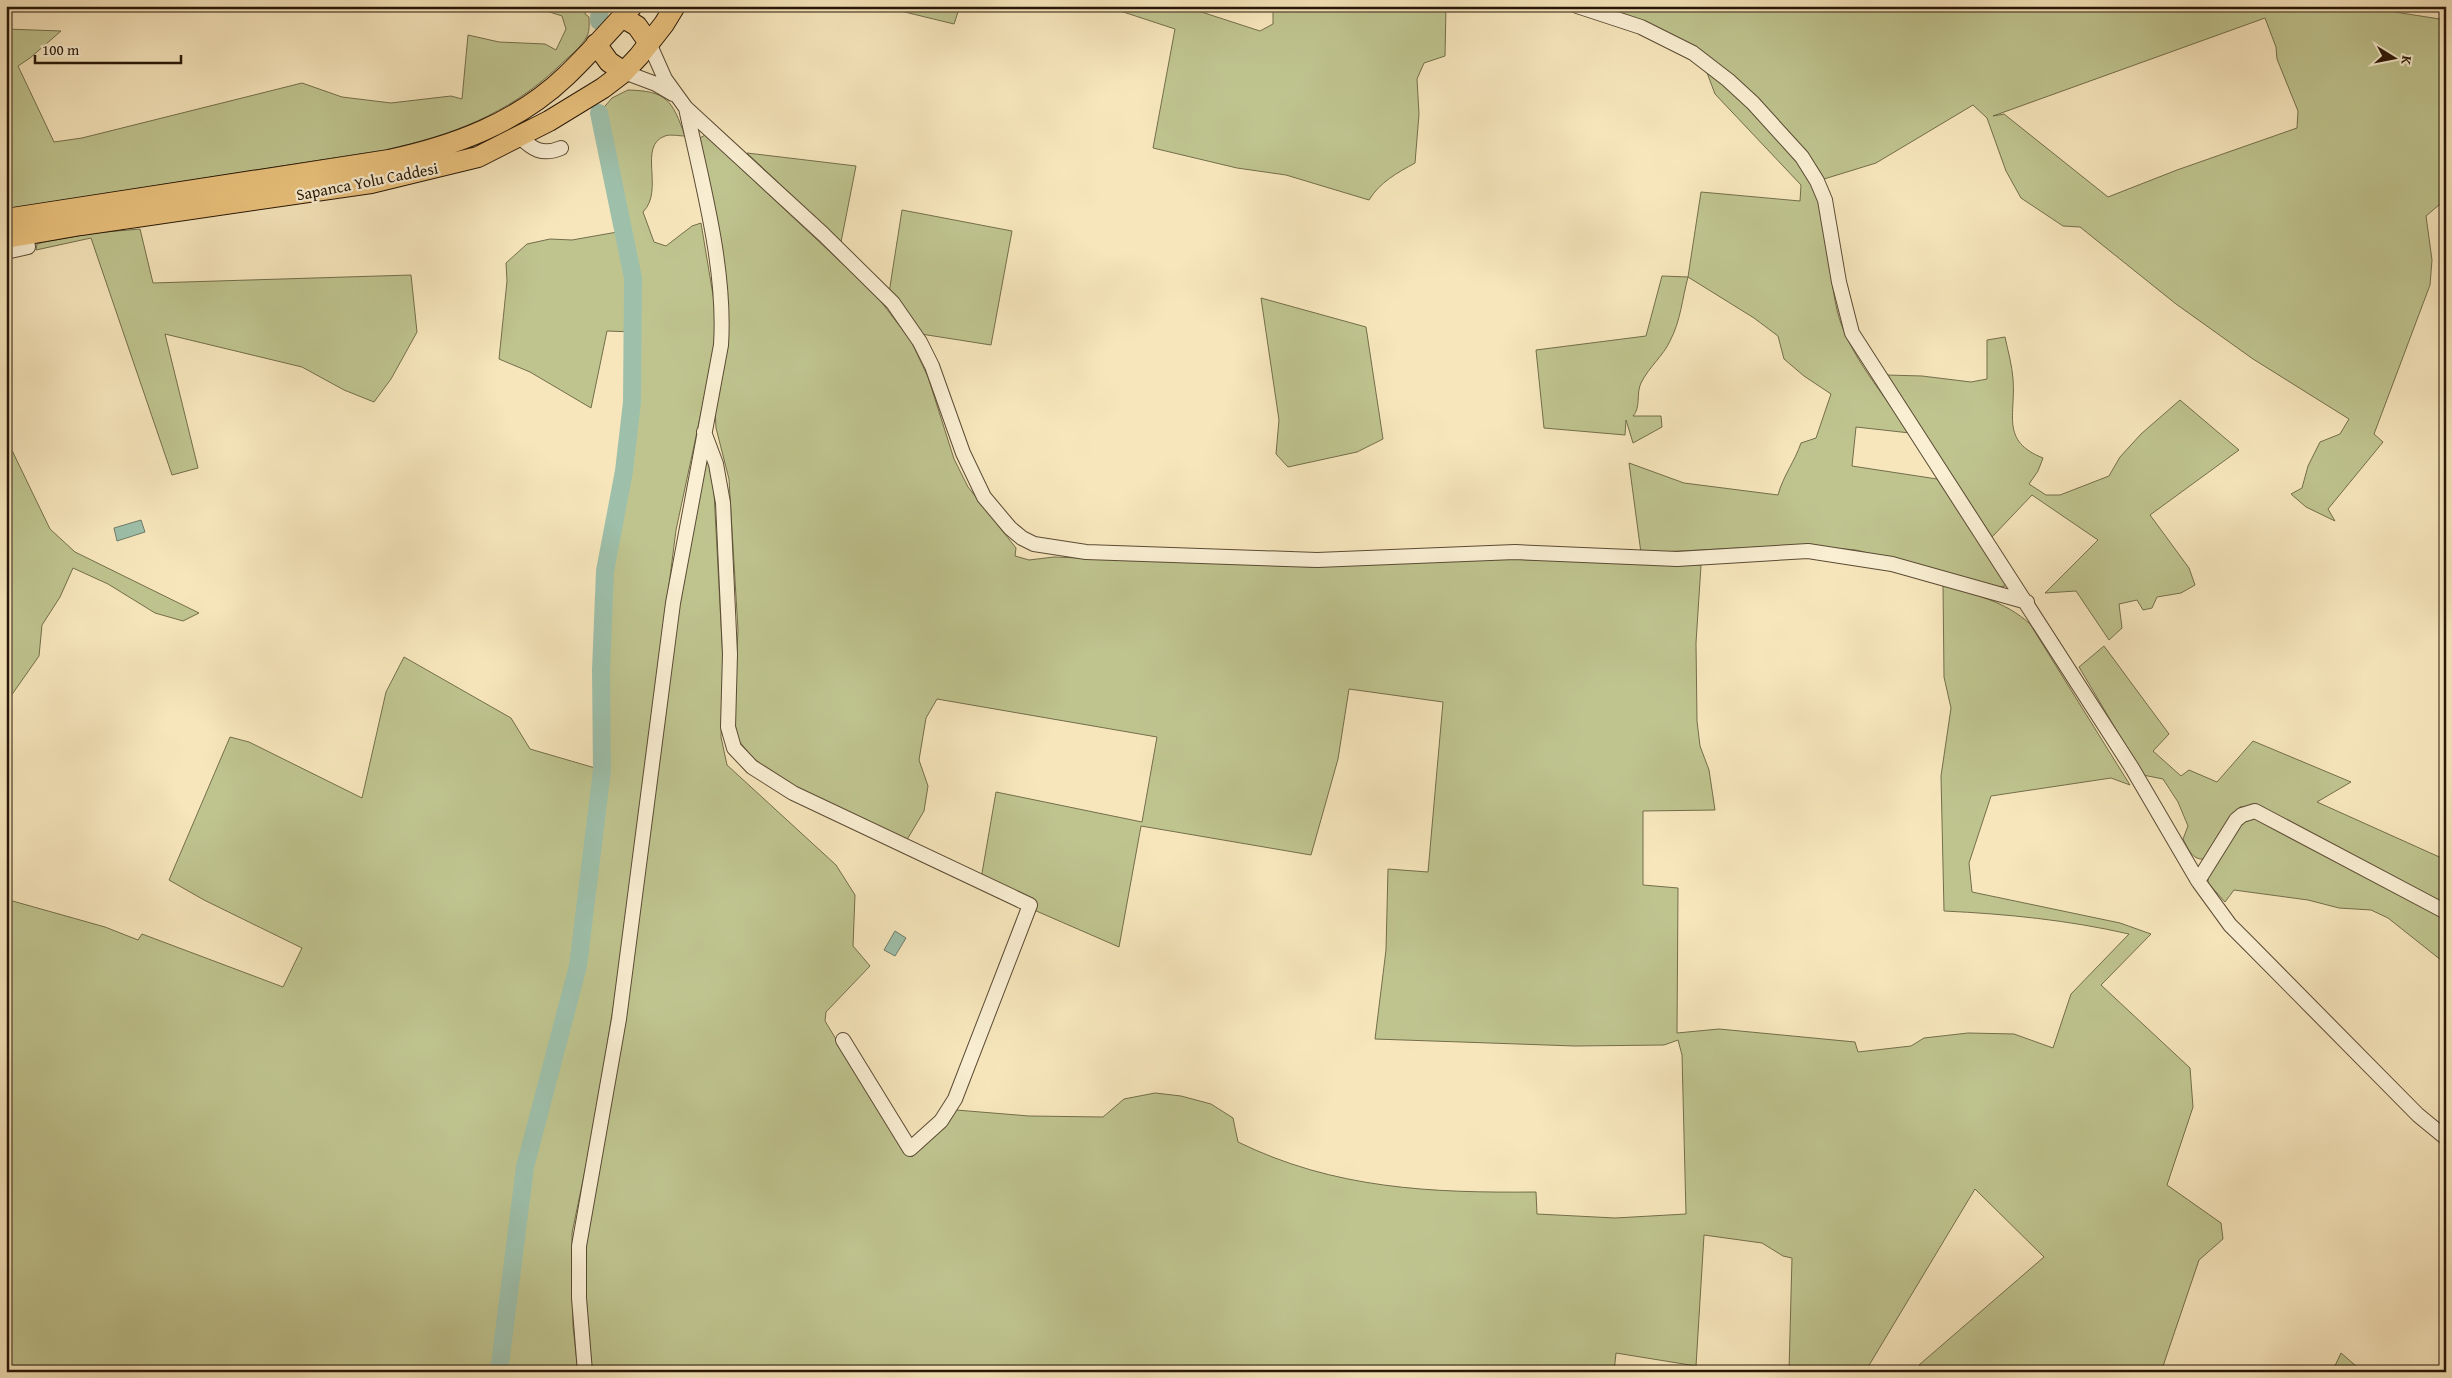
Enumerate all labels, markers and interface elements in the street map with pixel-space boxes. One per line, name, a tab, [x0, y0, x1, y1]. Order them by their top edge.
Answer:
scale bar	[35, 32, 181, 64]
north arrow	[2370, 32, 2420, 82]
text: 100 m	[42, 39, 80, 60]
text: K	[2396, 54, 2417, 66]
street label: Sapanca Yolu Caddesi	[294, 155, 440, 207]

